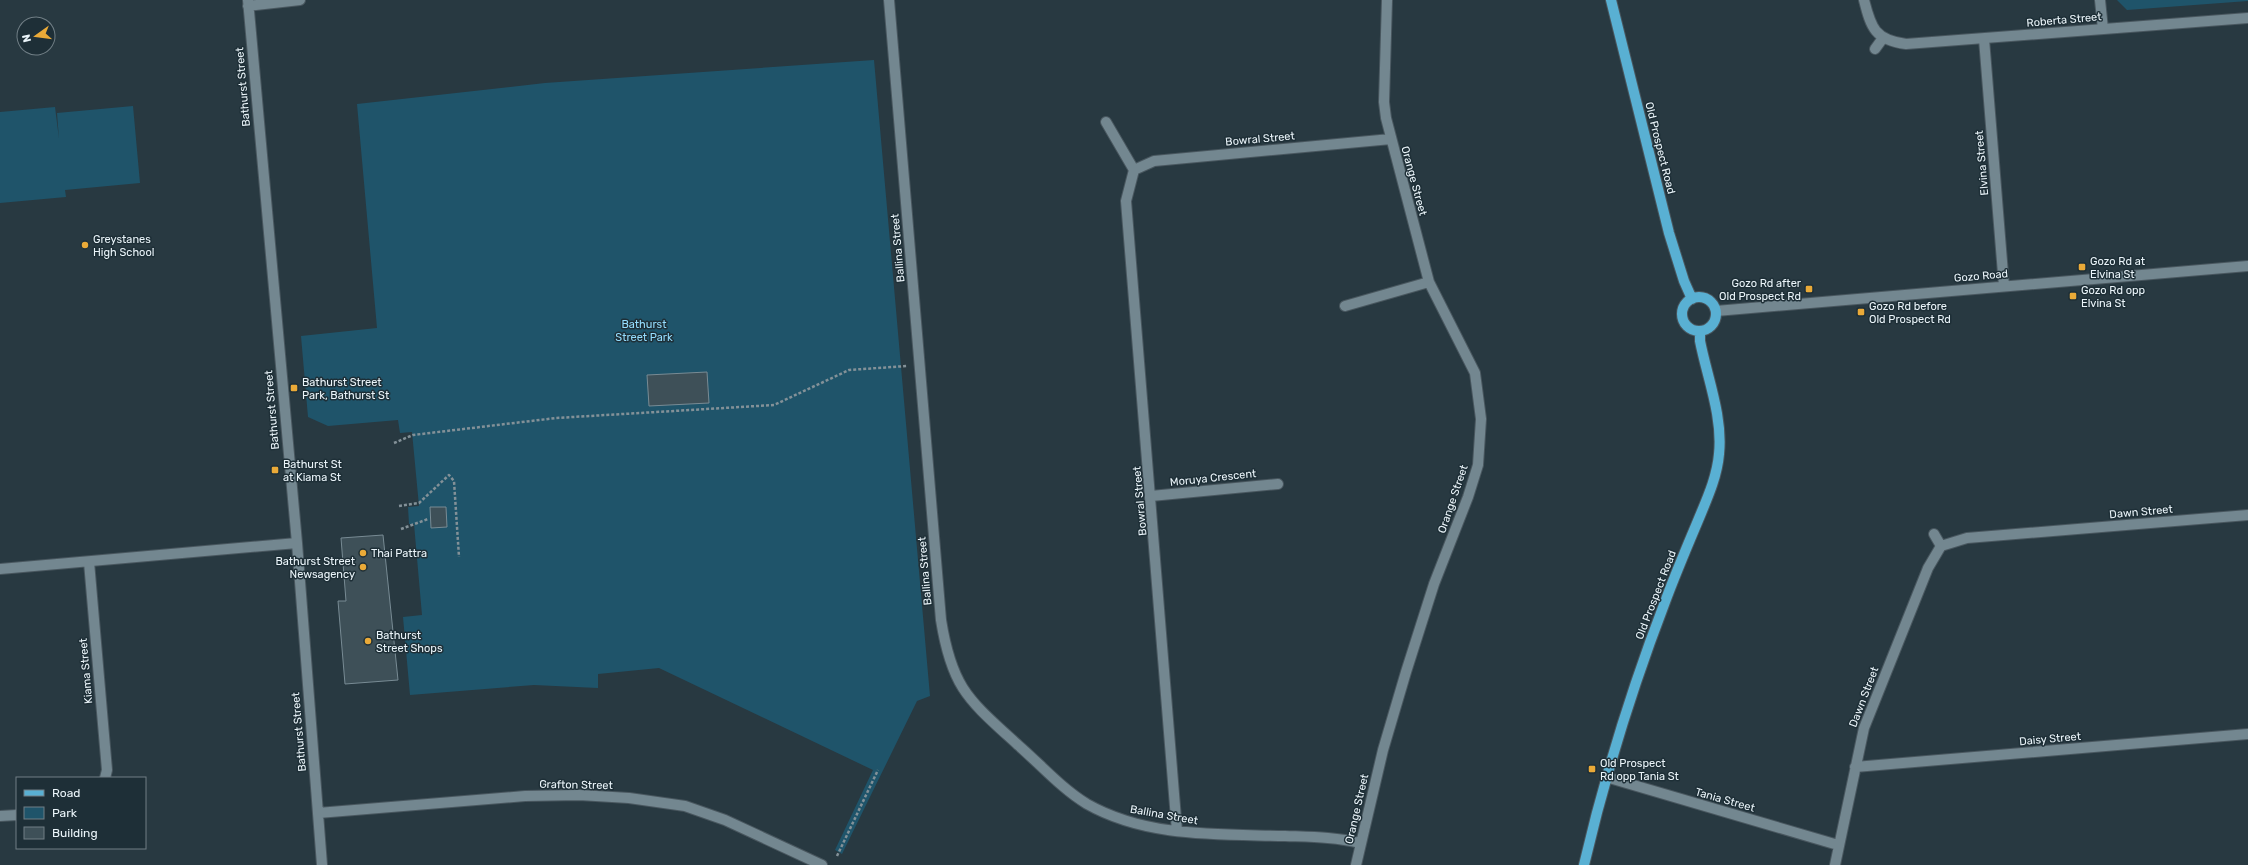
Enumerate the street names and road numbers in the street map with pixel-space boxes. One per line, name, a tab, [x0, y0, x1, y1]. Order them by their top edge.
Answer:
street label: Roberta Street	[2026, 10, 2103, 30]
street label: Bathurst Street	[233, 46, 253, 127]
street label: Old Prospect Road	[1642, 101, 1678, 195]
street label: Bowral Street	[1225, 129, 1296, 149]
street label: Elvina Street	[1973, 129, 1991, 196]
street label: Orange Street	[1398, 145, 1430, 218]
street label: Ballina Street	[888, 213, 907, 283]
street label: Gozo Road	[1953, 267, 2009, 285]
street label: Bathurst Street	[262, 369, 282, 450]
street label: Orange Street	[1435, 462, 1471, 535]
street label: Bowral Street	[1130, 465, 1150, 536]
street label: Moruya Crescent	[1169, 467, 1258, 489]
street label: Dawn Street	[2109, 503, 2174, 521]
street label: Ballina Street	[915, 536, 934, 606]
street label: Old Prospect Road	[1633, 549, 1679, 641]
street label: Kiama Street	[77, 637, 95, 704]
street label: Dawn Street	[1847, 664, 1882, 729]
street label: Bathurst Street	[289, 691, 309, 772]
street label: Daisy Street	[2019, 730, 2082, 748]
street label: Orange Street	[1343, 772, 1372, 845]
street label: Grafton Street	[539, 778, 614, 792]
street label: Tania Street	[1694, 785, 1757, 815]
street label: Ballina Street	[1129, 803, 1200, 827]

